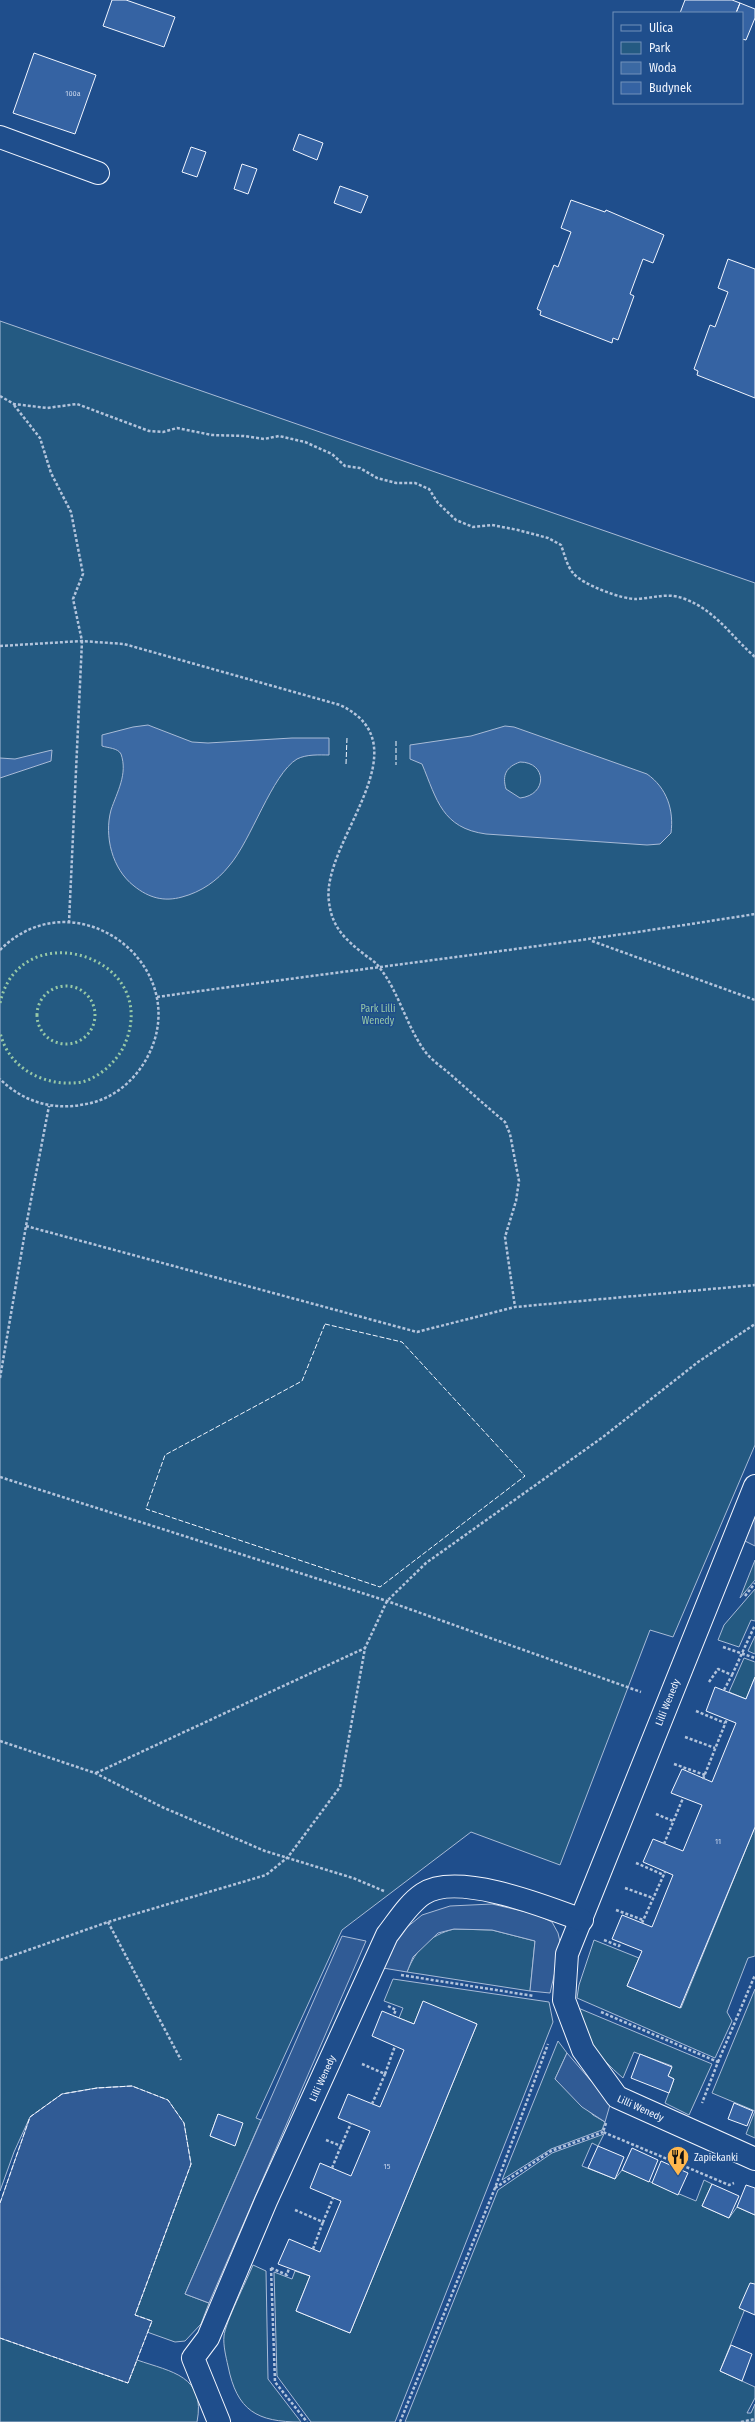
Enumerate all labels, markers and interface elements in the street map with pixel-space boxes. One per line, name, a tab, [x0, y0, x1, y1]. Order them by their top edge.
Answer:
legend	[613, 12, 743, 104]
text: Ulica	[649, 21, 673, 35]
text: Park	[649, 41, 671, 55]
text: Woda	[649, 61, 677, 75]
text: Budynek	[649, 81, 692, 95]
house number: 100a	[65, 89, 81, 98]
park label: Park Lilli Wenedy	[361, 1003, 395, 1027]
street label: Lilli Wenedy	[653, 1677, 683, 1728]
house number: 11	[715, 1837, 721, 1846]
street label: Lilli Wenedy	[307, 2053, 339, 2103]
street label: Lilli Wenedy	[615, 2093, 666, 2124]
restaurant icon: Zapiekanki	[665, 2144, 691, 2177]
place label: Zapiekanki	[694, 2152, 738, 2164]
house number: 15	[384, 2162, 391, 2171]

